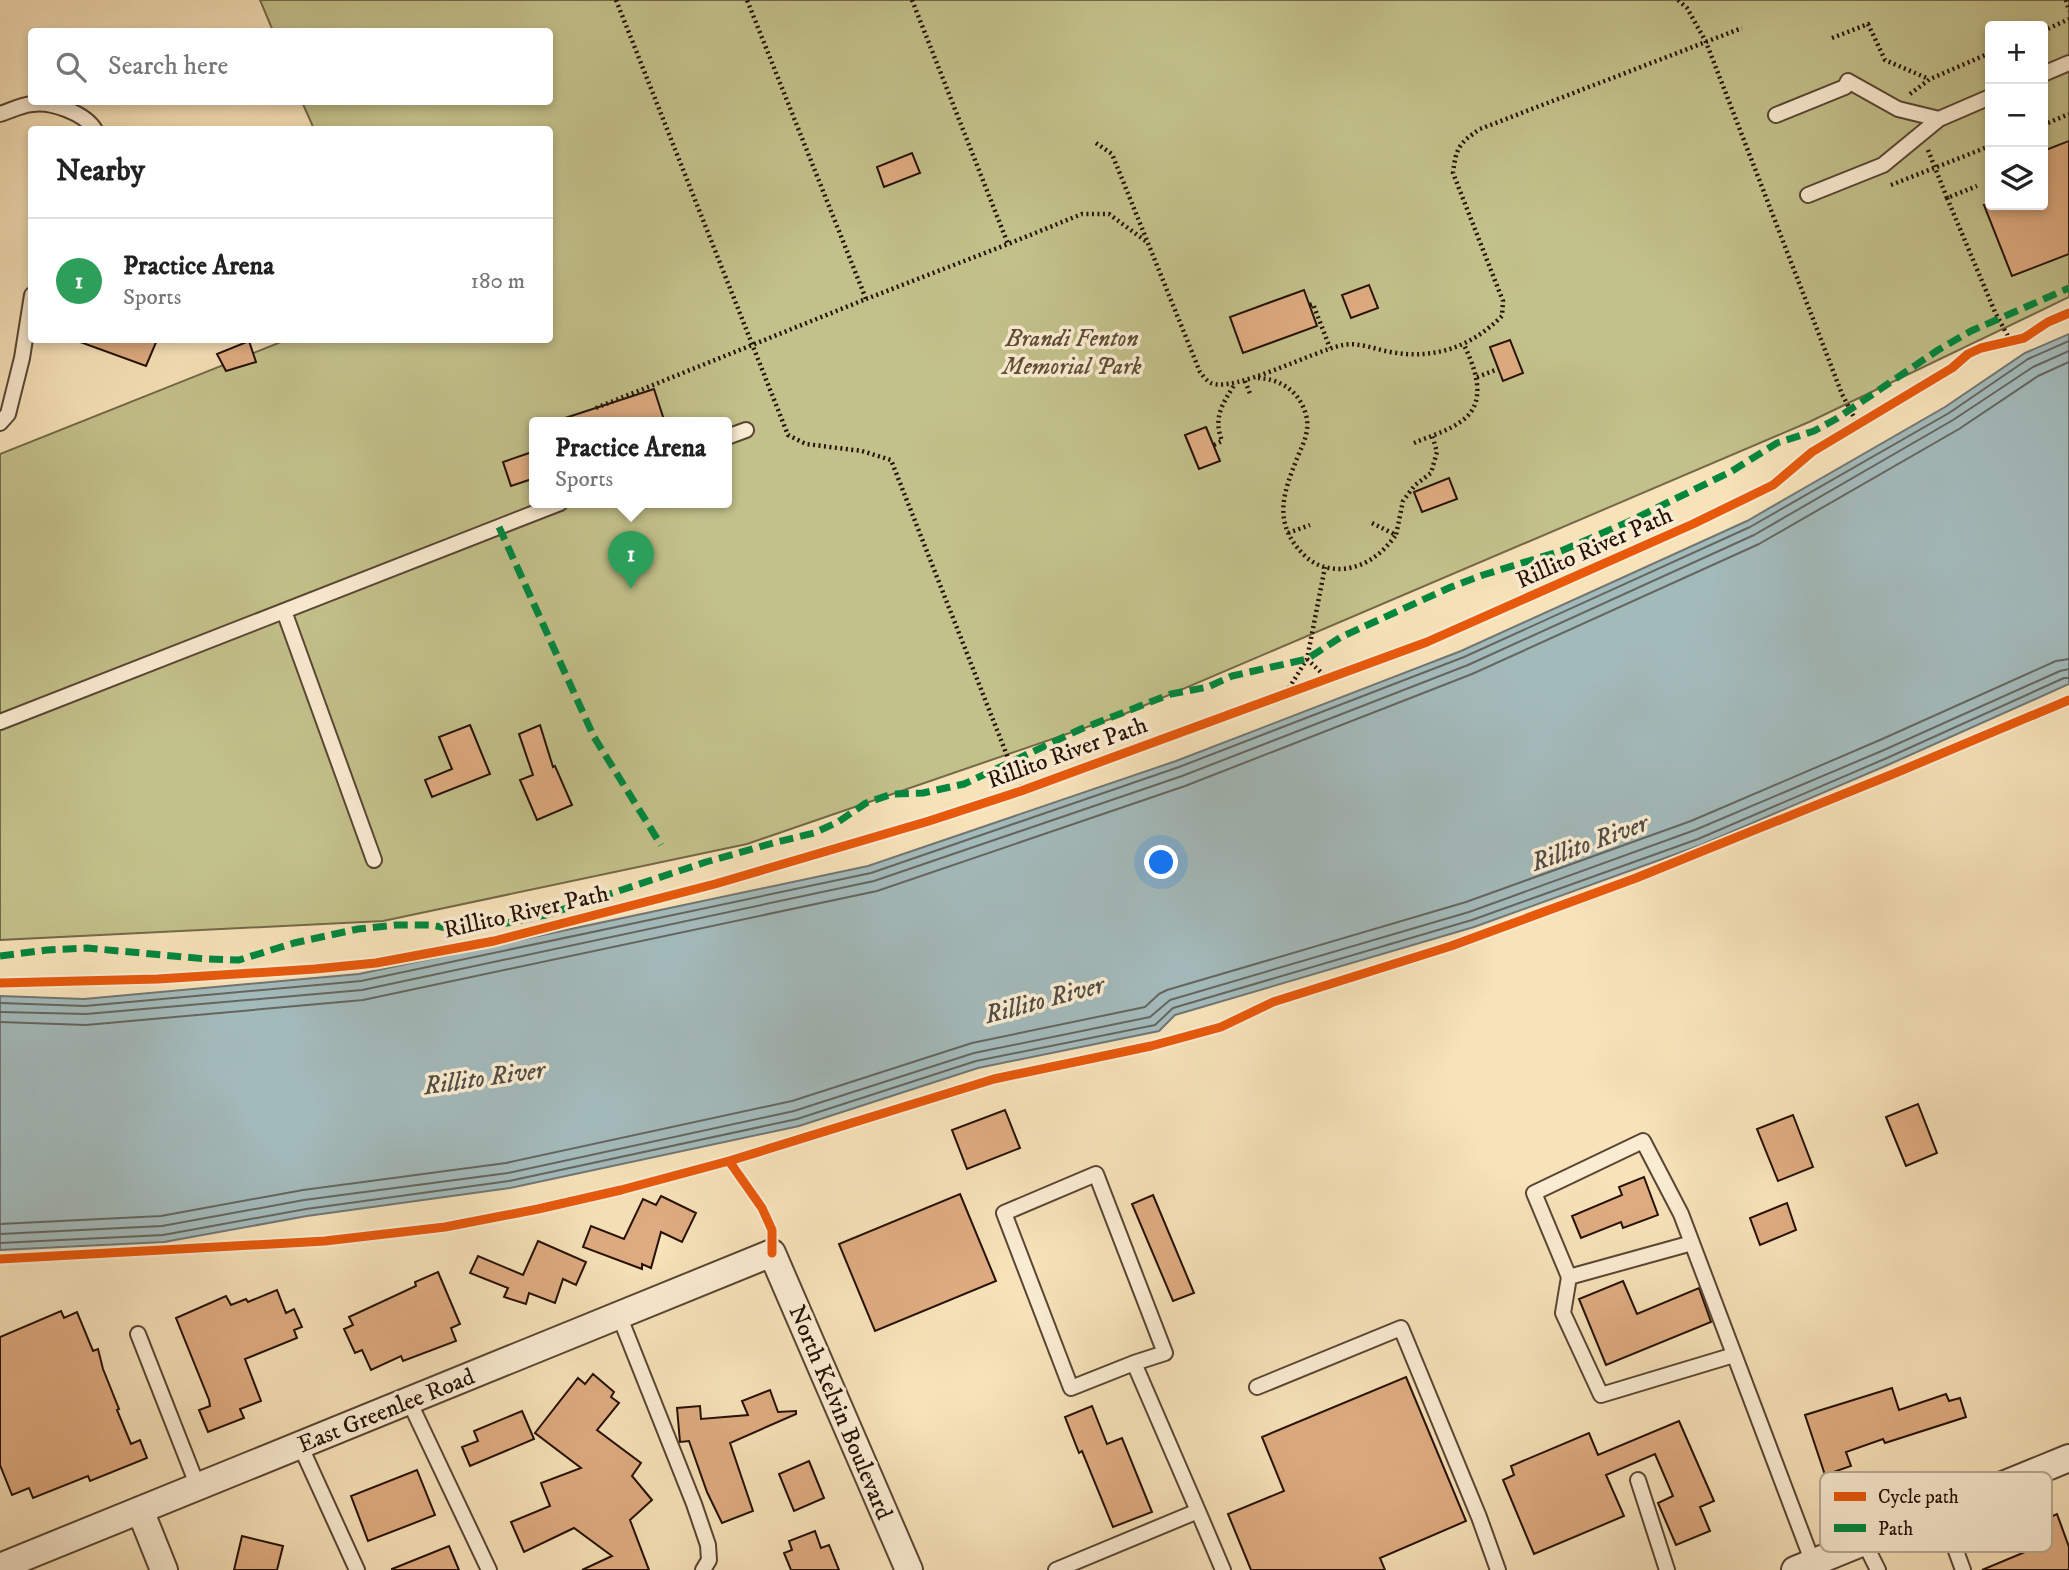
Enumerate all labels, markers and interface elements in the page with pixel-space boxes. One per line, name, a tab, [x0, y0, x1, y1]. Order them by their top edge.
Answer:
map controls	[1985, 21, 2048, 210]
button: +	[1985, 21, 2048, 84]
search box	[28, 28, 553, 105]
icon: search	[52, 48, 90, 86]
text: Search here	[108, 50, 228, 83]
button: −	[1985, 84, 2048, 147]
button: layers	[1985, 147, 2048, 210]
text: Nearby	[56, 153, 145, 190]
text: Practice Arena	[123, 250, 274, 283]
text: 1	[75, 267, 83, 296]
text: 180 m	[470, 267, 525, 296]
text: Sports	[123, 283, 181, 312]
park label: Brandi Fenton Memorial Park	[1000, 324, 1142, 382]
popup	[529, 417, 732, 508]
text: Practice Arena	[555, 432, 706, 465]
text: Sports	[555, 465, 613, 494]
street label: Rillito River Path	[1511, 500, 1678, 596]
pin: 1	[608, 531, 654, 589]
street label: Rillito River Path	[983, 710, 1152, 796]
water label: Rillito River	[1526, 806, 1654, 880]
your location	[1144, 845, 1178, 879]
street label: Rillito River Path	[441, 878, 612, 946]
water label: Rillito River	[980, 968, 1109, 1032]
water label: Rillito River	[420, 1053, 549, 1103]
street label: North Kelvin Boulevard	[781, 1301, 899, 1524]
street label: East Greenlee Road	[294, 1362, 479, 1460]
legend	[1820, 1472, 2052, 1552]
text: Cycle path	[1878, 1486, 1959, 1509]
text: Path	[1878, 1518, 1913, 1541]

